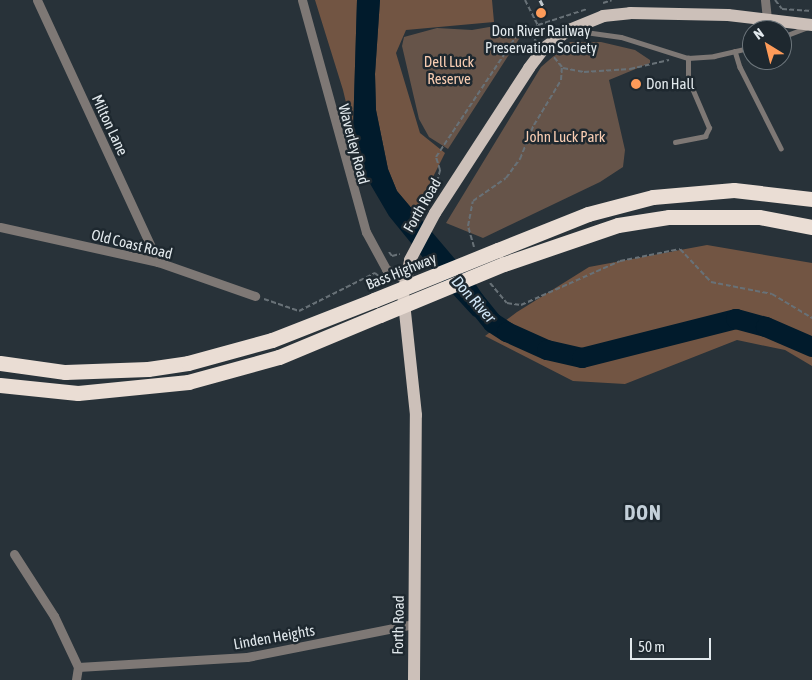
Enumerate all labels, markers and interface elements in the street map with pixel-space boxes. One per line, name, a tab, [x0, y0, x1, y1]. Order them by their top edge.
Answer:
marker: Don River Railway Preservation Society	[535, 7, 547, 19]
north arrow	[742, 20, 792, 70]
place label: Don River Railway Preservation Society	[485, 21, 597, 56]
text: N	[751, 25, 767, 43]
park label: Dell Luck Reserve	[424, 52, 474, 87]
place label: Don Hall	[646, 75, 694, 93]
marker: Don Hall	[630, 78, 642, 90]
street label: Milton Lane	[88, 92, 132, 158]
street label: Waverley Road	[335, 102, 373, 186]
park label: John Luck Park	[525, 128, 605, 146]
street label: Forth Road	[399, 175, 445, 235]
street label: Old Coast Road	[90, 225, 174, 263]
street label: Bass Highway	[363, 249, 439, 293]
water label: Don River	[448, 272, 500, 326]
district label: DON	[624, 500, 662, 524]
street label: Forth Road	[388, 595, 408, 655]
street label: Linden Heights	[232, 621, 316, 653]
scale bar	[632, 628, 713, 660]
text: 50 m	[638, 638, 665, 655]

